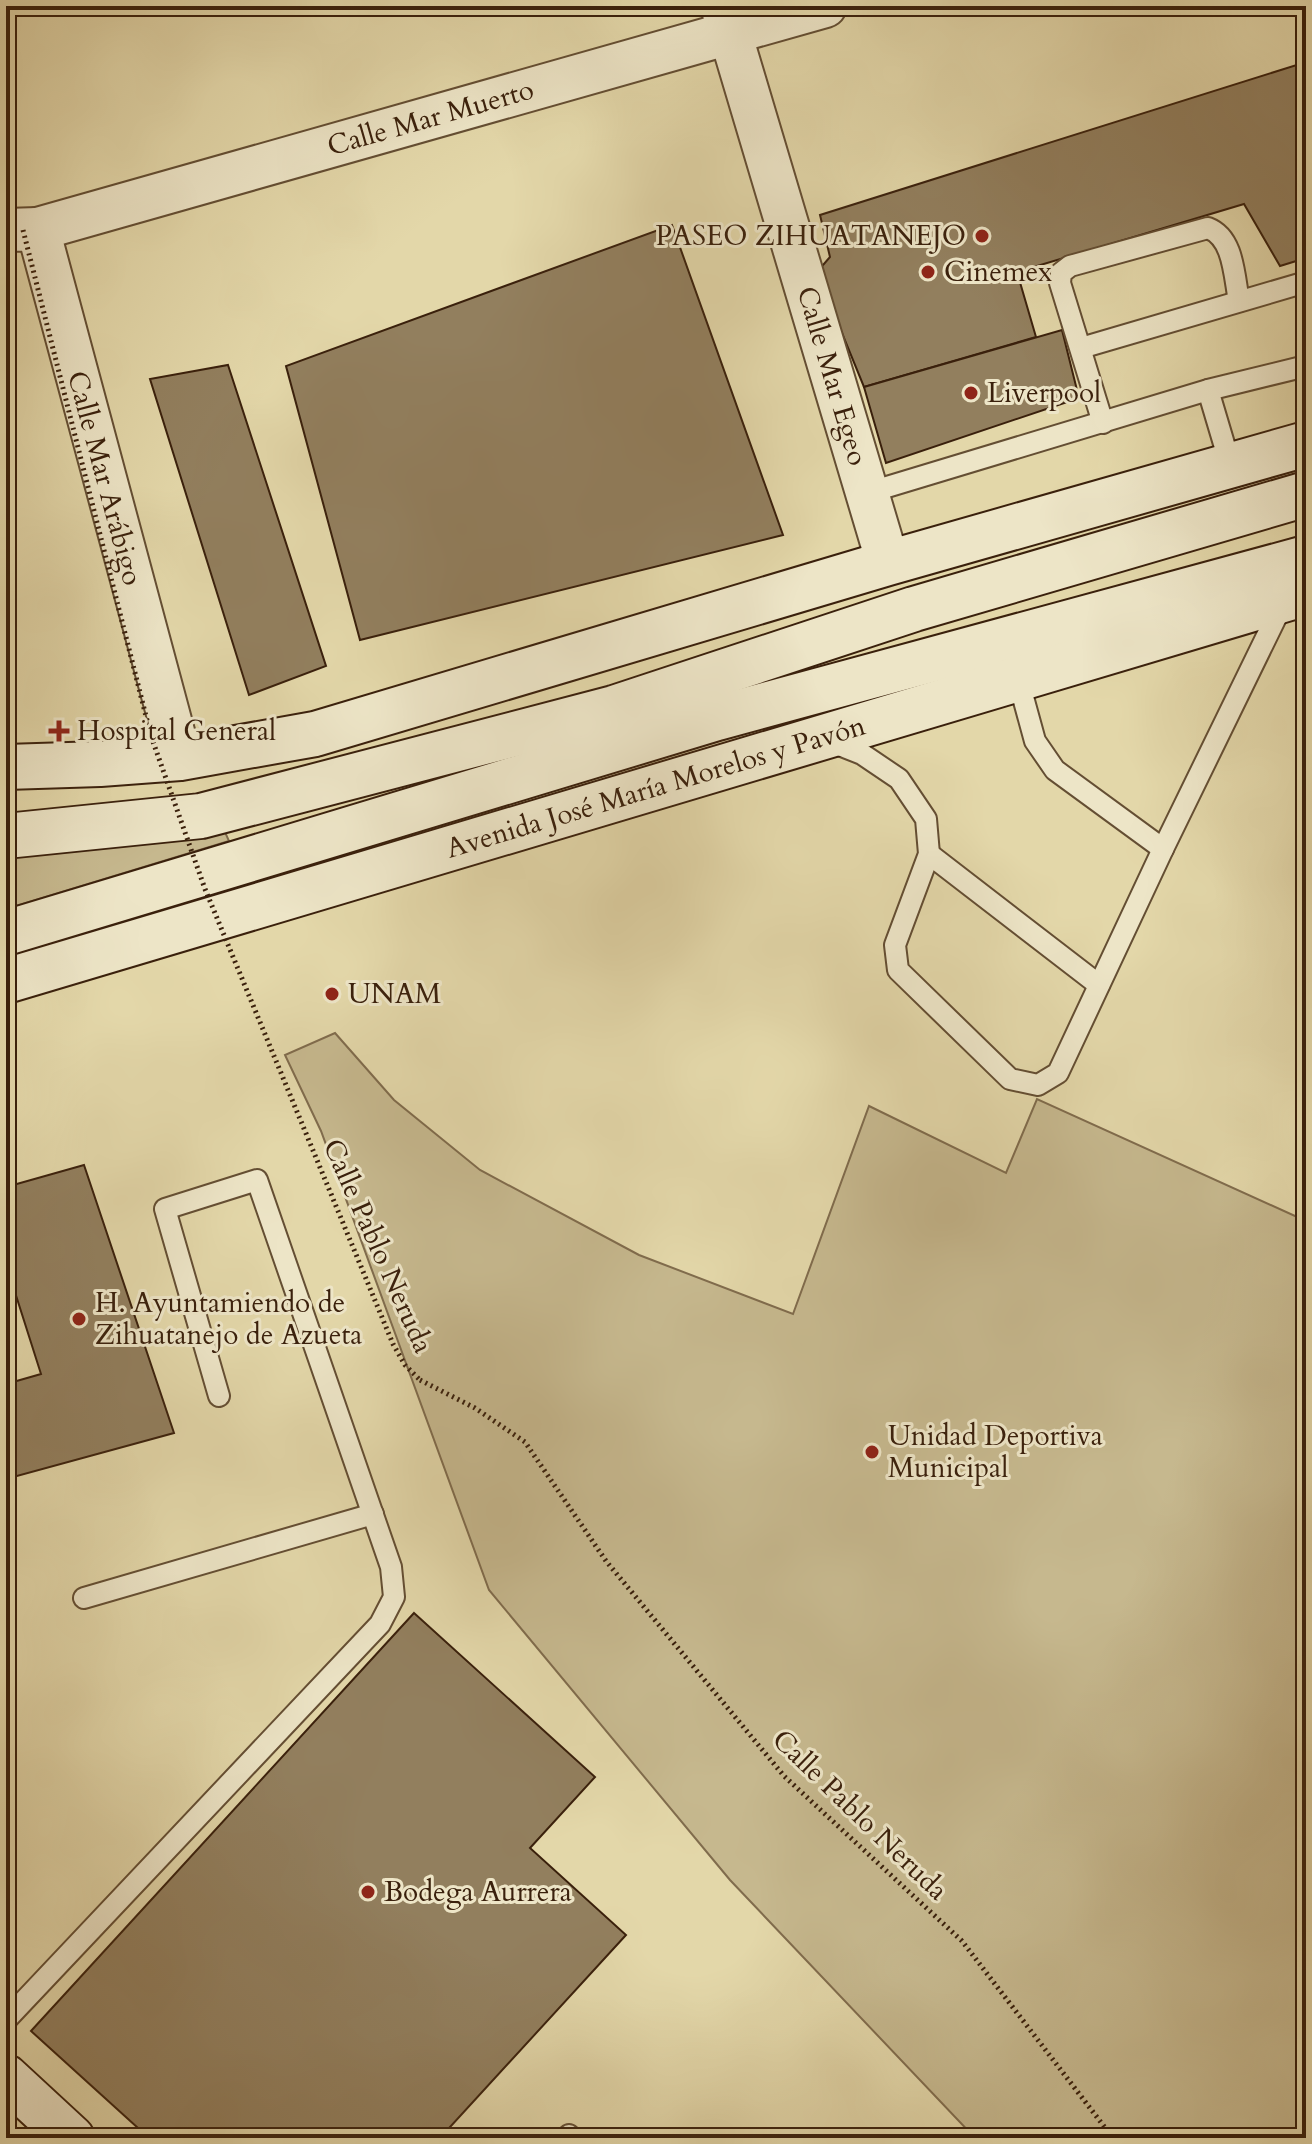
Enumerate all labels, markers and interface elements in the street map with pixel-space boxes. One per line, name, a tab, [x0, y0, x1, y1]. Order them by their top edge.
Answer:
street label: Calle Mar Muerto	[323, 70, 538, 165]
place label: PASEO ZIHUATANEJO	[655, 217, 966, 255]
marker: PASEO ZIHUATANEJO	[973, 227, 991, 245]
place label: Cinemex	[944, 253, 1052, 291]
marker: Cinemex	[919, 263, 937, 281]
street label: Calle Mar Egeo	[788, 282, 877, 470]
street label: Calle Mar Arábigo	[58, 367, 152, 589]
place label: Liverpool	[987, 374, 1101, 412]
marker: Liverpool	[962, 384, 980, 402]
street label: Avenida José María Morelos y Pavón	[442, 707, 870, 868]
place label: Hospital General	[77, 712, 276, 750]
marker: Hospital General	[48, 720, 70, 742]
place label: UNAM	[348, 975, 441, 1013]
marker: UNAM	[323, 985, 341, 1003]
street label: Calle Pablo Neruda	[314, 1133, 442, 1359]
place label: H. Ayuntamiendo de Zihuatanejo de Azueta	[95, 1284, 362, 1354]
marker: H. Ayuntamiendo de Zihuatanejo de Azueta	[70, 1310, 88, 1328]
place label: Unidad Deportiva Municipal	[888, 1417, 1103, 1487]
marker: Unidad Deportiva Municipal	[863, 1443, 881, 1461]
street label: Calle Pablo Neruda	[764, 1721, 956, 1909]
place label: Bodega Aurrera	[384, 1873, 572, 1911]
marker: Bodega Aurrera	[359, 1883, 377, 1901]

